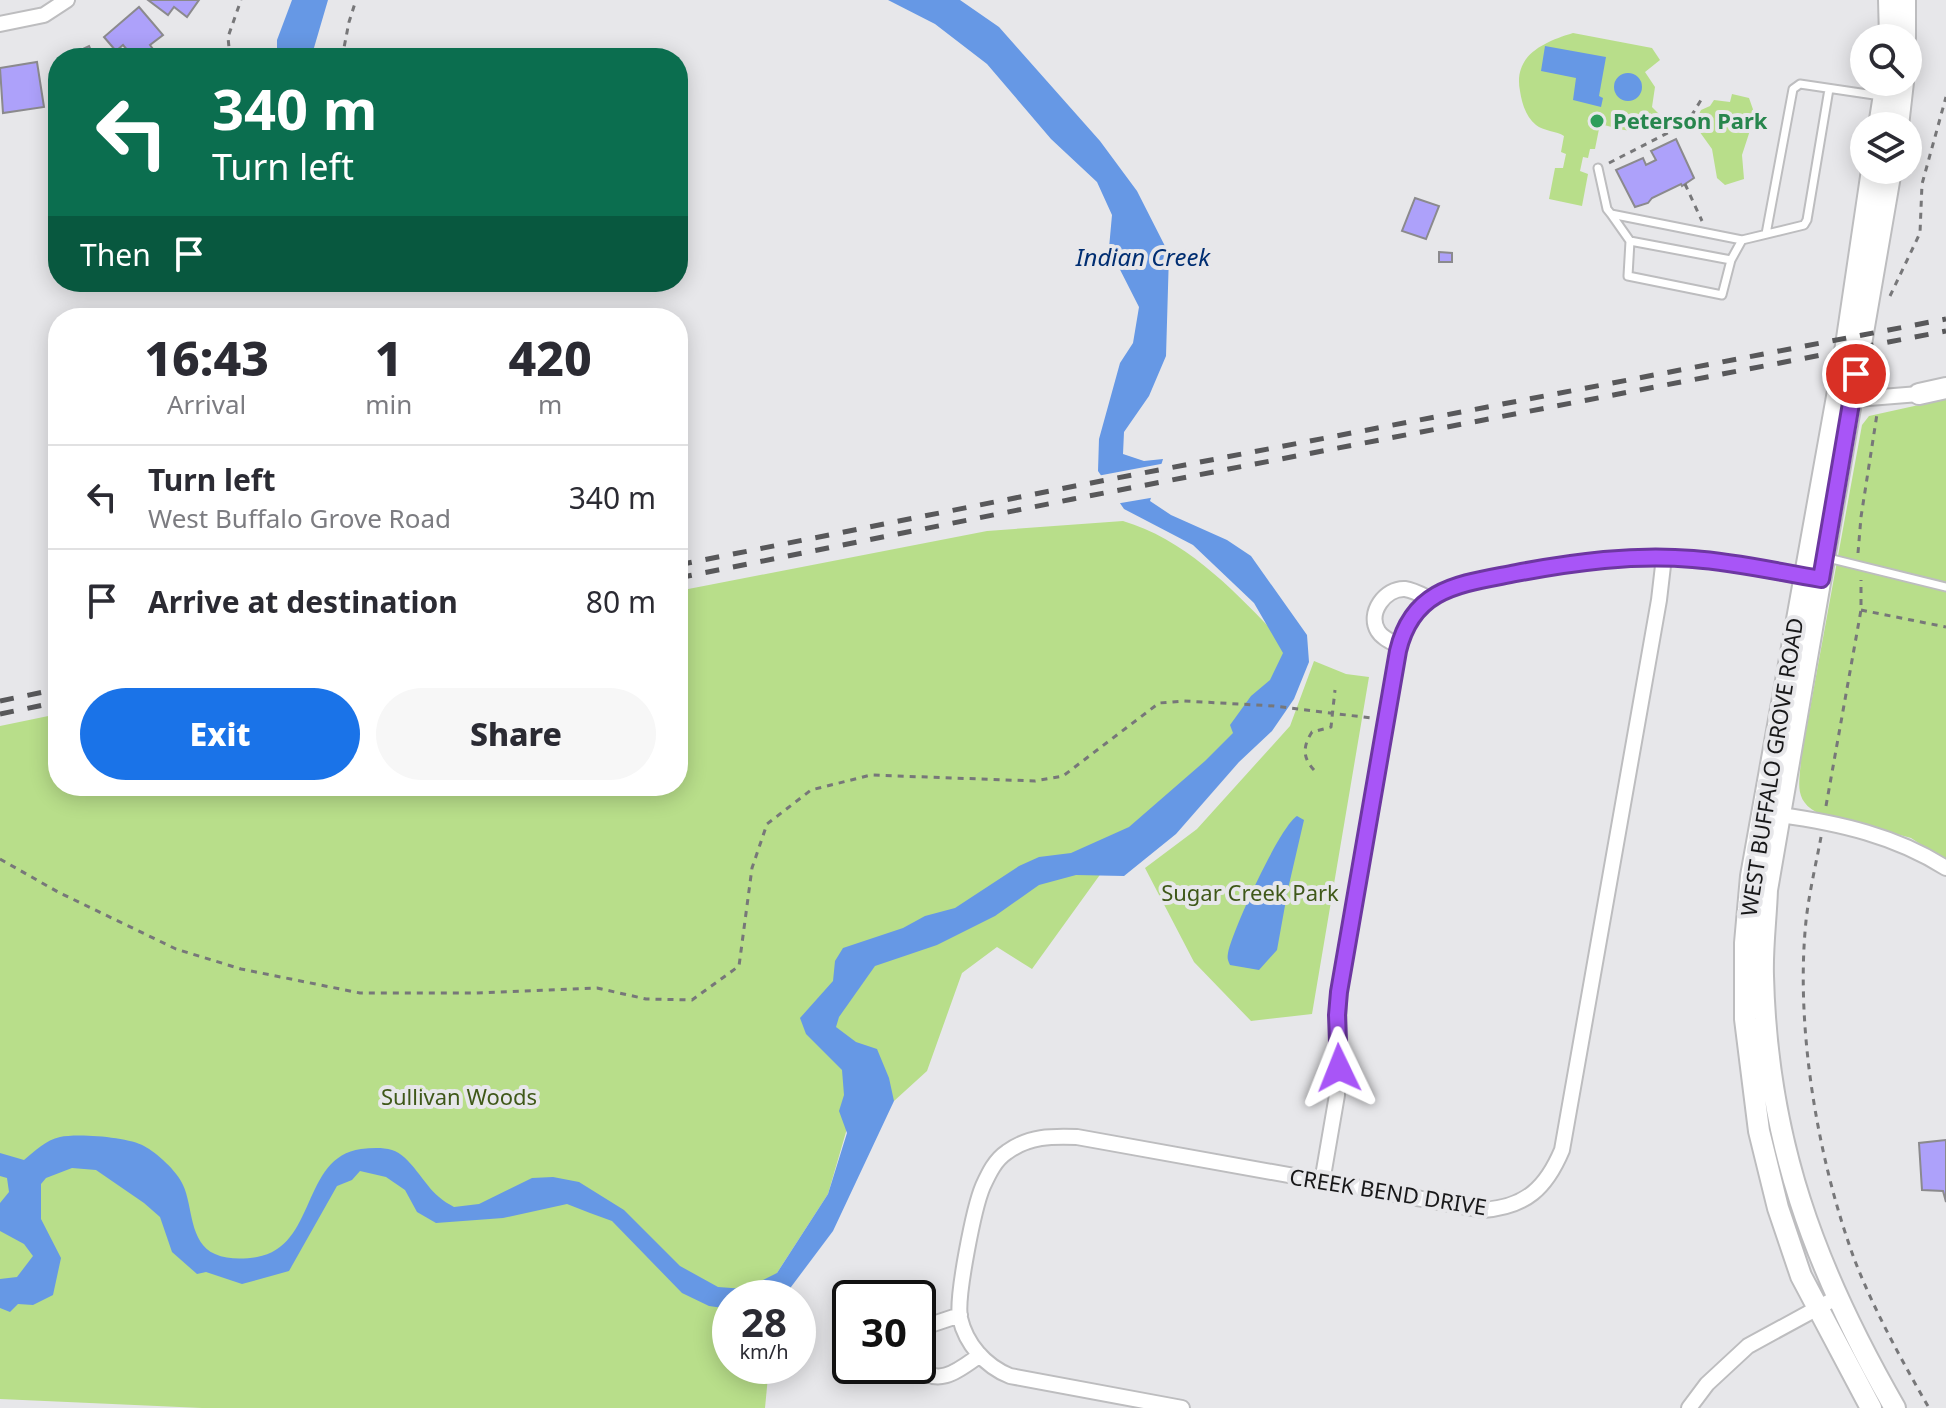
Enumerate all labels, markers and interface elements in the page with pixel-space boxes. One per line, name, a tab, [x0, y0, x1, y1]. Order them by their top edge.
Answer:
map controls	[1850, 24, 1922, 184]
button: search	[1850, 24, 1922, 96]
text: 340 m	[212, 70, 377, 146]
icon: left	[80, 80, 184, 184]
place label: Peterson Park	[1613, 105, 1768, 135]
marker: Peterson Park	[1588, 112, 1606, 130]
button: layers	[1850, 112, 1922, 184]
text: Turn left	[212, 142, 354, 191]
icon: arrive	[167, 232, 211, 276]
text: Then	[80, 234, 151, 275]
water label: Indian Creek	[1075, 240, 1211, 273]
text: 16:43	[144, 325, 269, 390]
text: 1	[375, 325, 403, 390]
text: 420	[509, 325, 592, 390]
pin	[1822, 340, 1890, 408]
icon: arrive	[1834, 352, 1878, 396]
text: Arrival	[167, 386, 246, 422]
text: min	[365, 386, 412, 422]
text: m	[538, 386, 562, 422]
text: Turn left	[148, 459, 276, 500]
icon: left	[80, 475, 124, 519]
text: 340 m	[569, 477, 656, 518]
text: West Buffalo Grove Road	[148, 500, 451, 536]
icon: arrive	[80, 579, 124, 623]
text: Arrive at destination	[148, 581, 458, 622]
text: 80 m	[586, 581, 656, 622]
street label: WEST BUFFALO GROVE ROAD	[1733, 615, 1809, 918]
button: Exit	[80, 688, 360, 780]
button: Share	[376, 688, 656, 780]
park label: Sugar Creek Park	[1161, 877, 1339, 907]
position arrow	[1297, 1026, 1381, 1110]
park label: Sullivan Woods	[381, 1081, 537, 1111]
street label: CREEK BEND DRIVE	[1288, 1161, 1489, 1221]
speed limit sign: 30	[832, 1280, 936, 1384]
text: 28	[741, 1294, 787, 1349]
text: km/h	[739, 1338, 789, 1365]

